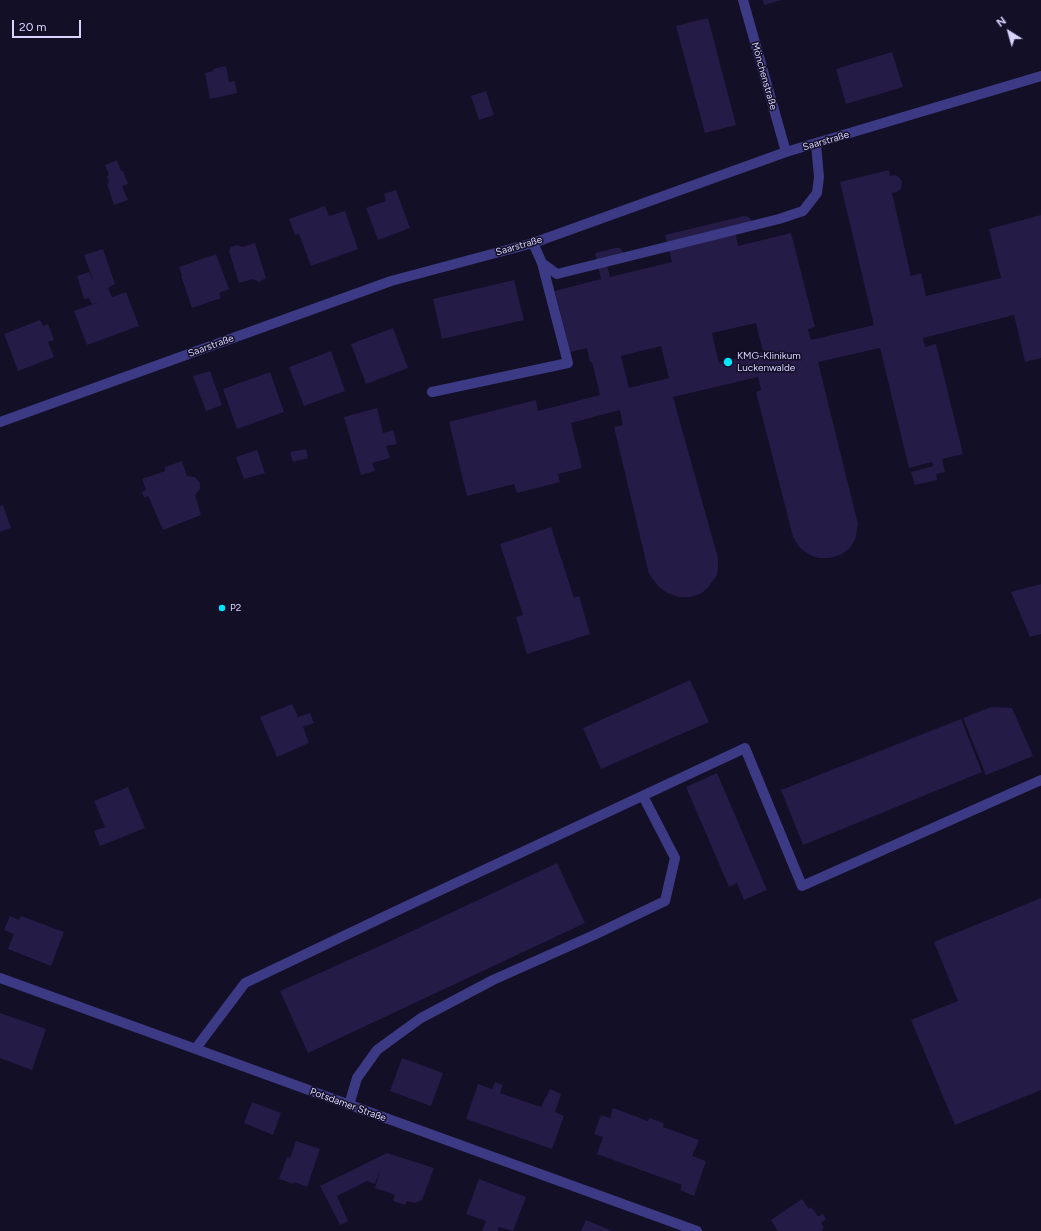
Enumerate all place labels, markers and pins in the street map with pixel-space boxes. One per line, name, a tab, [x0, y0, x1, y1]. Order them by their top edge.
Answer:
place label: KMG-Klinikum Luckenwalde	[737, 350, 801, 374]
marker: KMG-Klinikum Luckenwalde	[722, 356, 734, 368]
place label: P2	[230, 602, 241, 614]
marker: P2	[217, 603, 227, 613]

